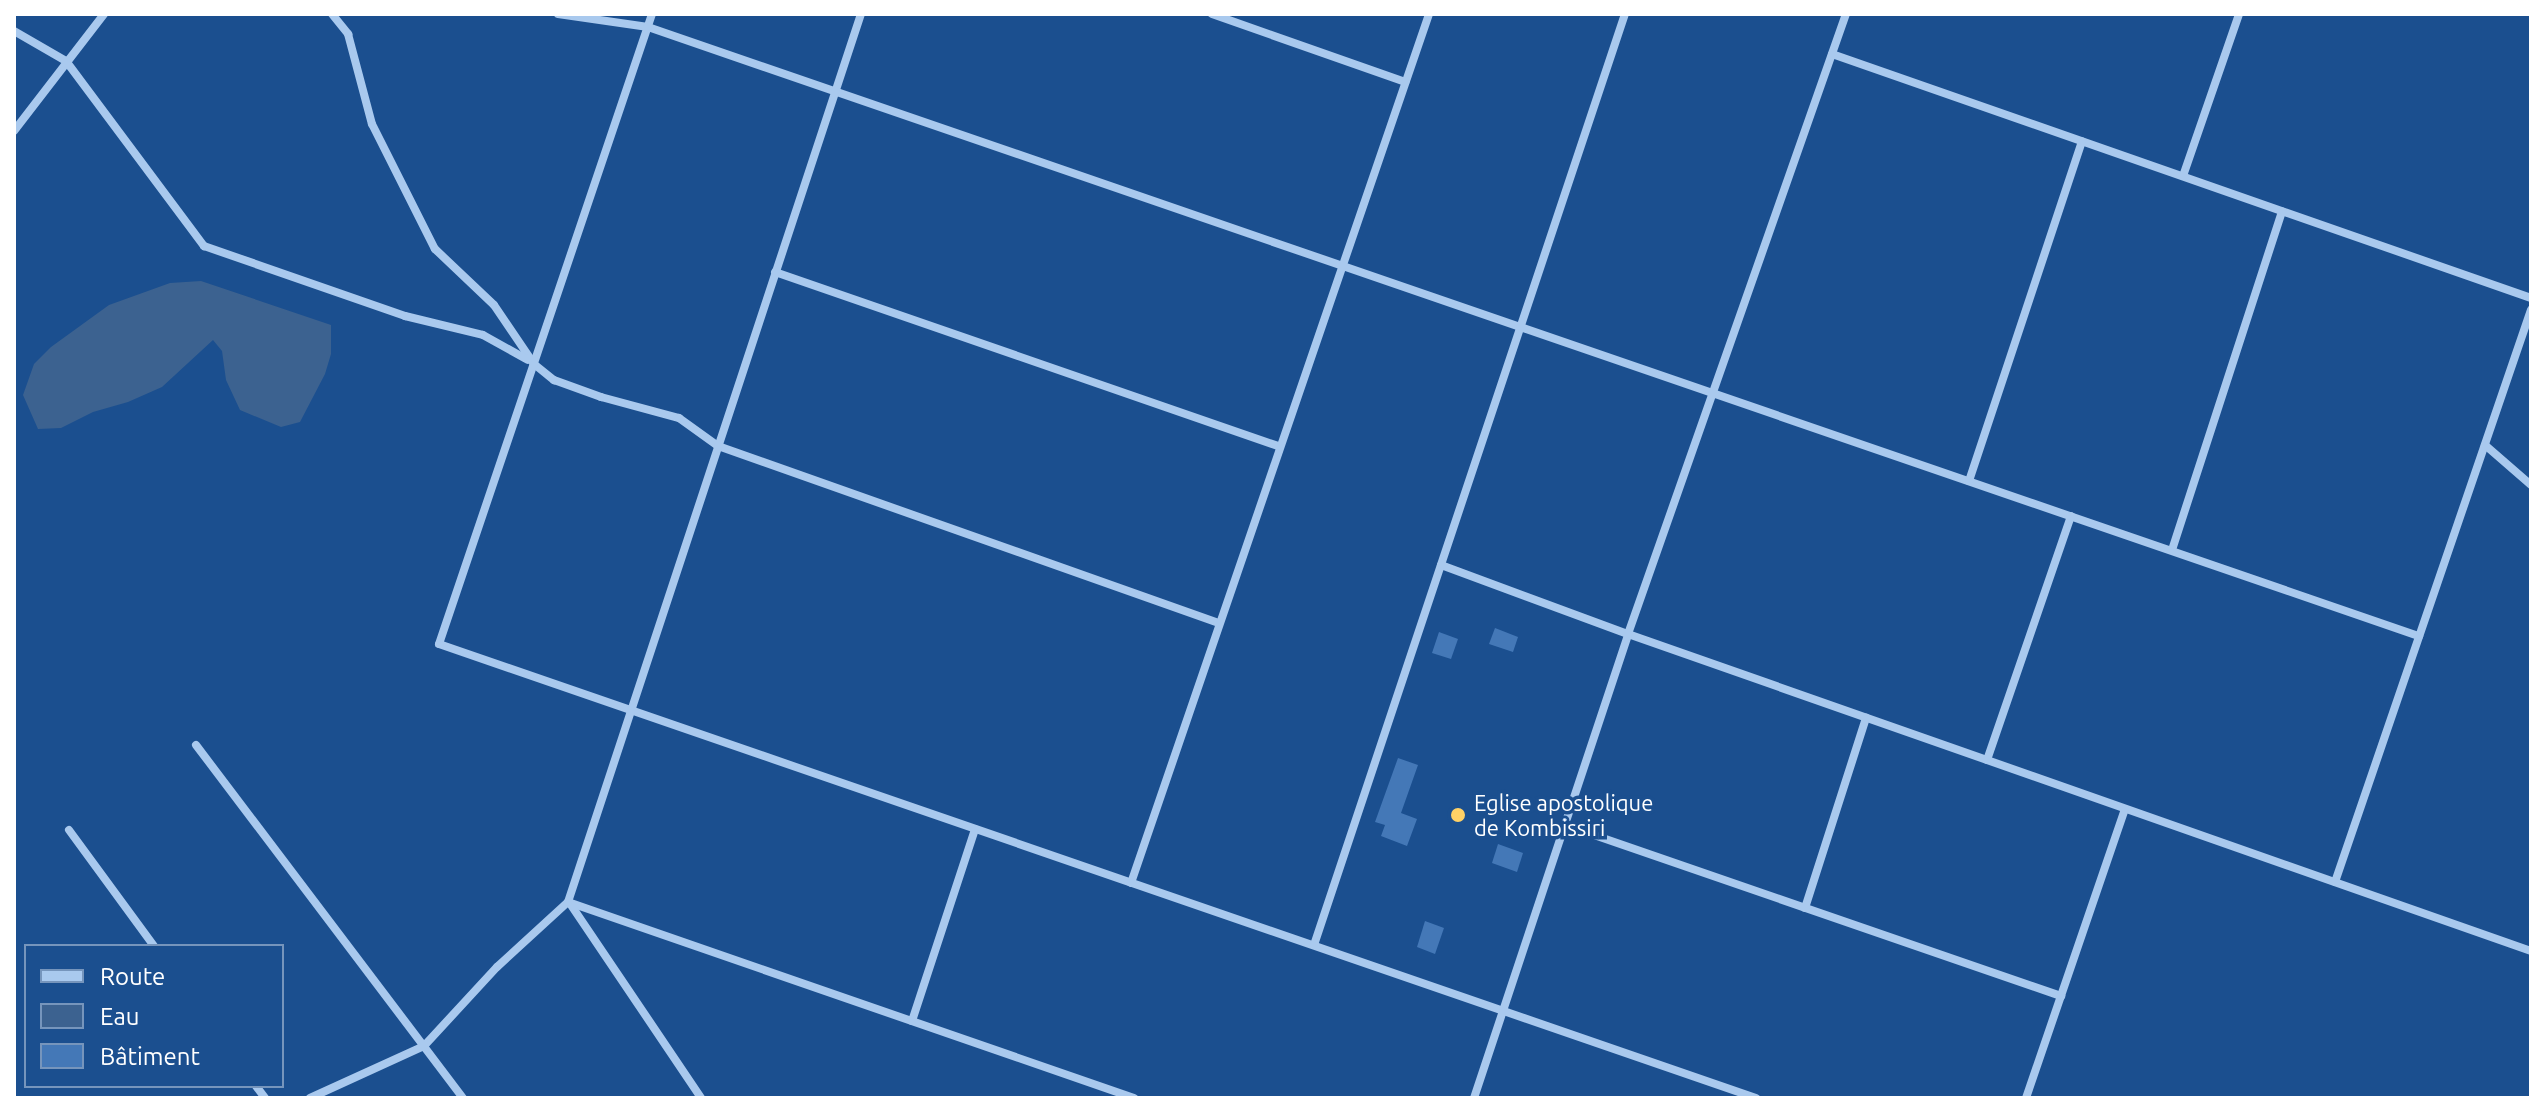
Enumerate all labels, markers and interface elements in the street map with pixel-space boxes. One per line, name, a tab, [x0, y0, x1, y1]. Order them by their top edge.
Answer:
place label: Eglise apostolique de Kombissiri	[1474, 789, 1653, 840]
marker: Eglise apostolique de Kombissiri	[1449, 806, 1467, 824]
legend	[24, 944, 284, 1088]
text: Route	[100, 963, 165, 990]
text: Eau	[100, 1003, 139, 1030]
text: Bâtiment	[100, 1043, 200, 1070]

